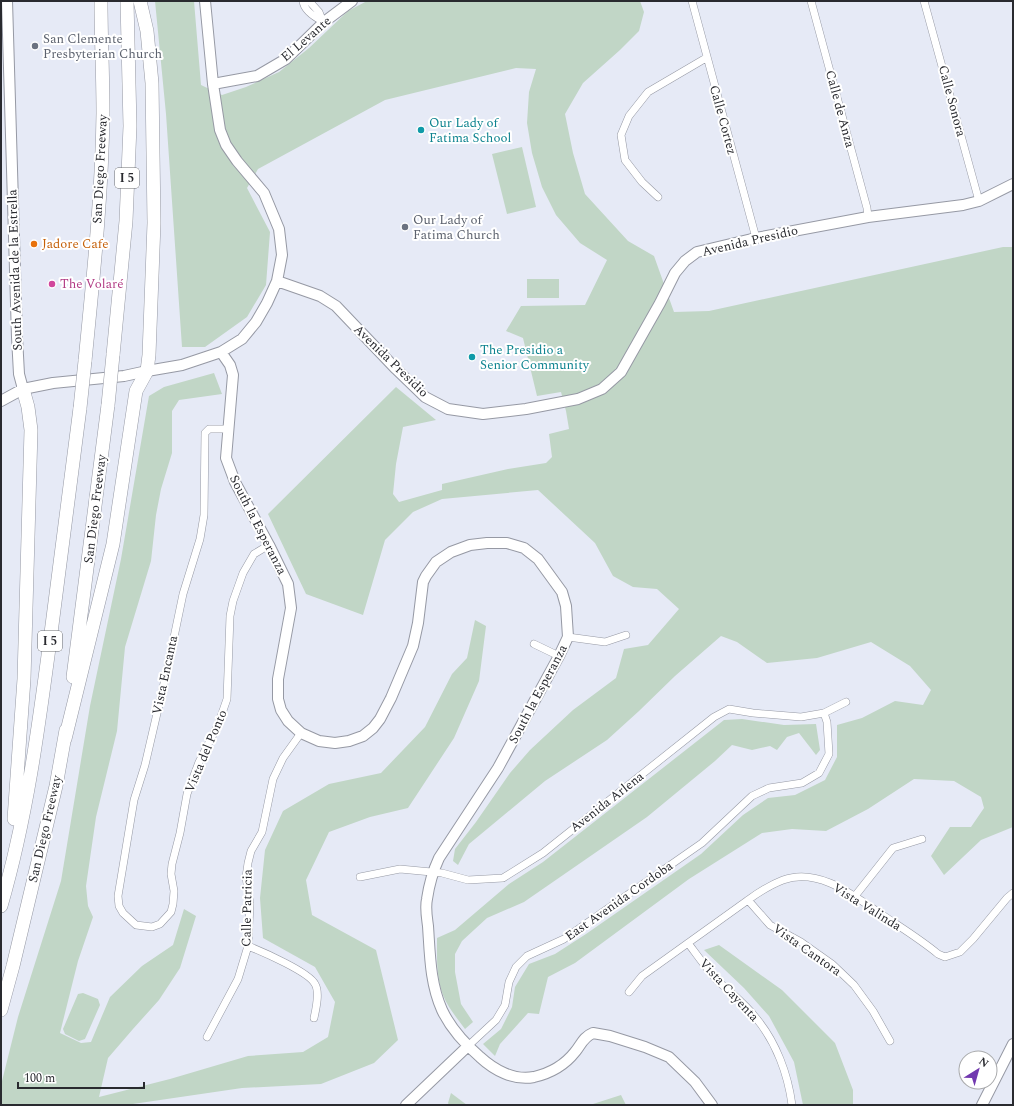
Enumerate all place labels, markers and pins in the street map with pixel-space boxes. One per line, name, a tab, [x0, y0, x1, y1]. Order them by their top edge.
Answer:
place label: San Clemente Presbyterian Church	[43, 29, 163, 64]
marker: San Clemente Presbyterian Church	[30, 41, 40, 51]
place label: Our Lady of Fatima School	[429, 113, 512, 148]
marker: Our Lady of Fatima School	[416, 125, 426, 135]
place label: Our Lady of Fatima Church	[413, 210, 500, 245]
marker: Our Lady of Fatima Church	[400, 222, 410, 232]
place label: Jadore Cafe	[42, 234, 108, 254]
marker: Jadore Cafe	[29, 239, 39, 249]
place label: The Volaré	[60, 274, 124, 294]
marker: The Volaré	[47, 279, 57, 289]
place label: The Presidio a Senior Community	[480, 340, 590, 375]
marker: The Presidio a Senior Community	[467, 352, 477, 362]

